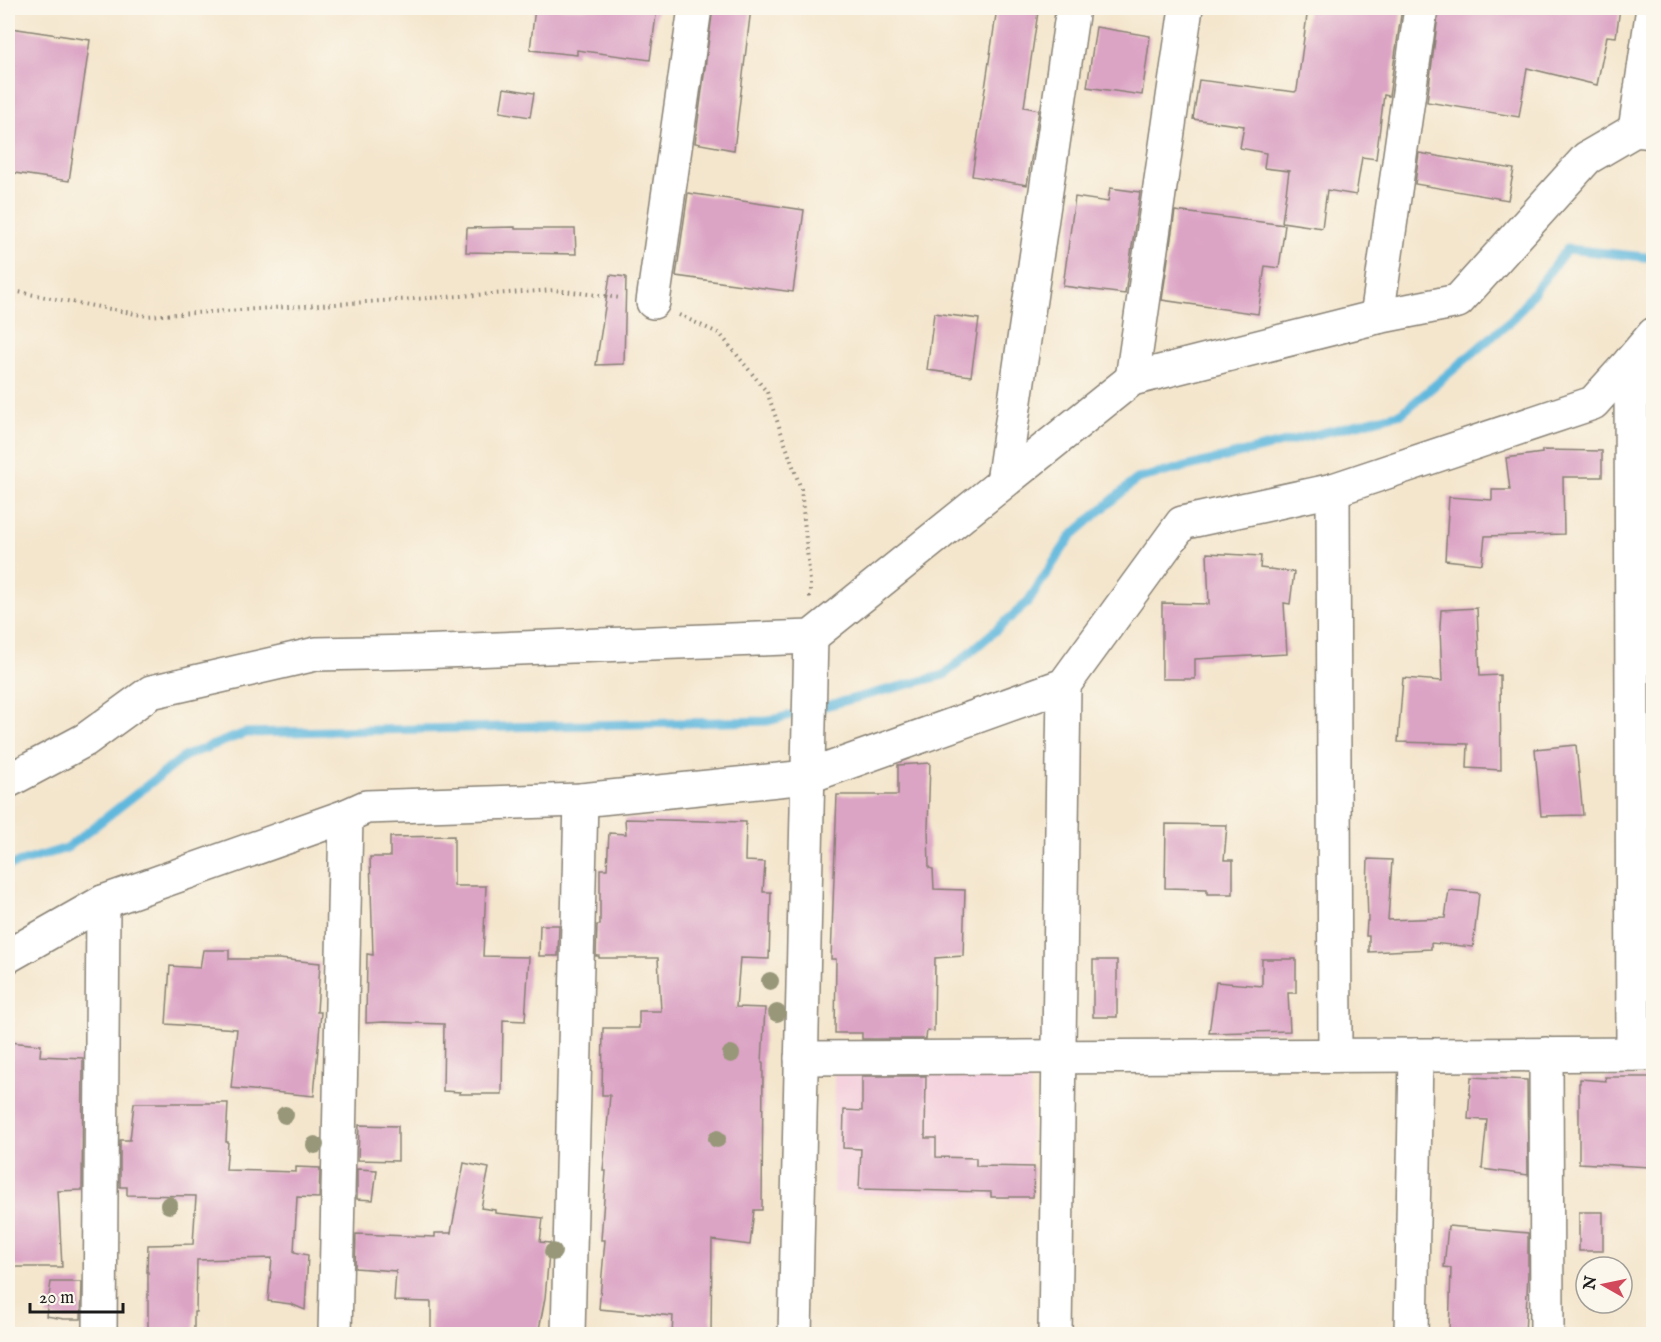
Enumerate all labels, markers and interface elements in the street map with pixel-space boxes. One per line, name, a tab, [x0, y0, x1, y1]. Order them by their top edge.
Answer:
north arrow	[1574, 1255, 1634, 1315]
text: N	[1580, 1274, 1602, 1292]
scale bar	[30, 1276, 123, 1314]
text: 20 m	[39, 1287, 74, 1310]

